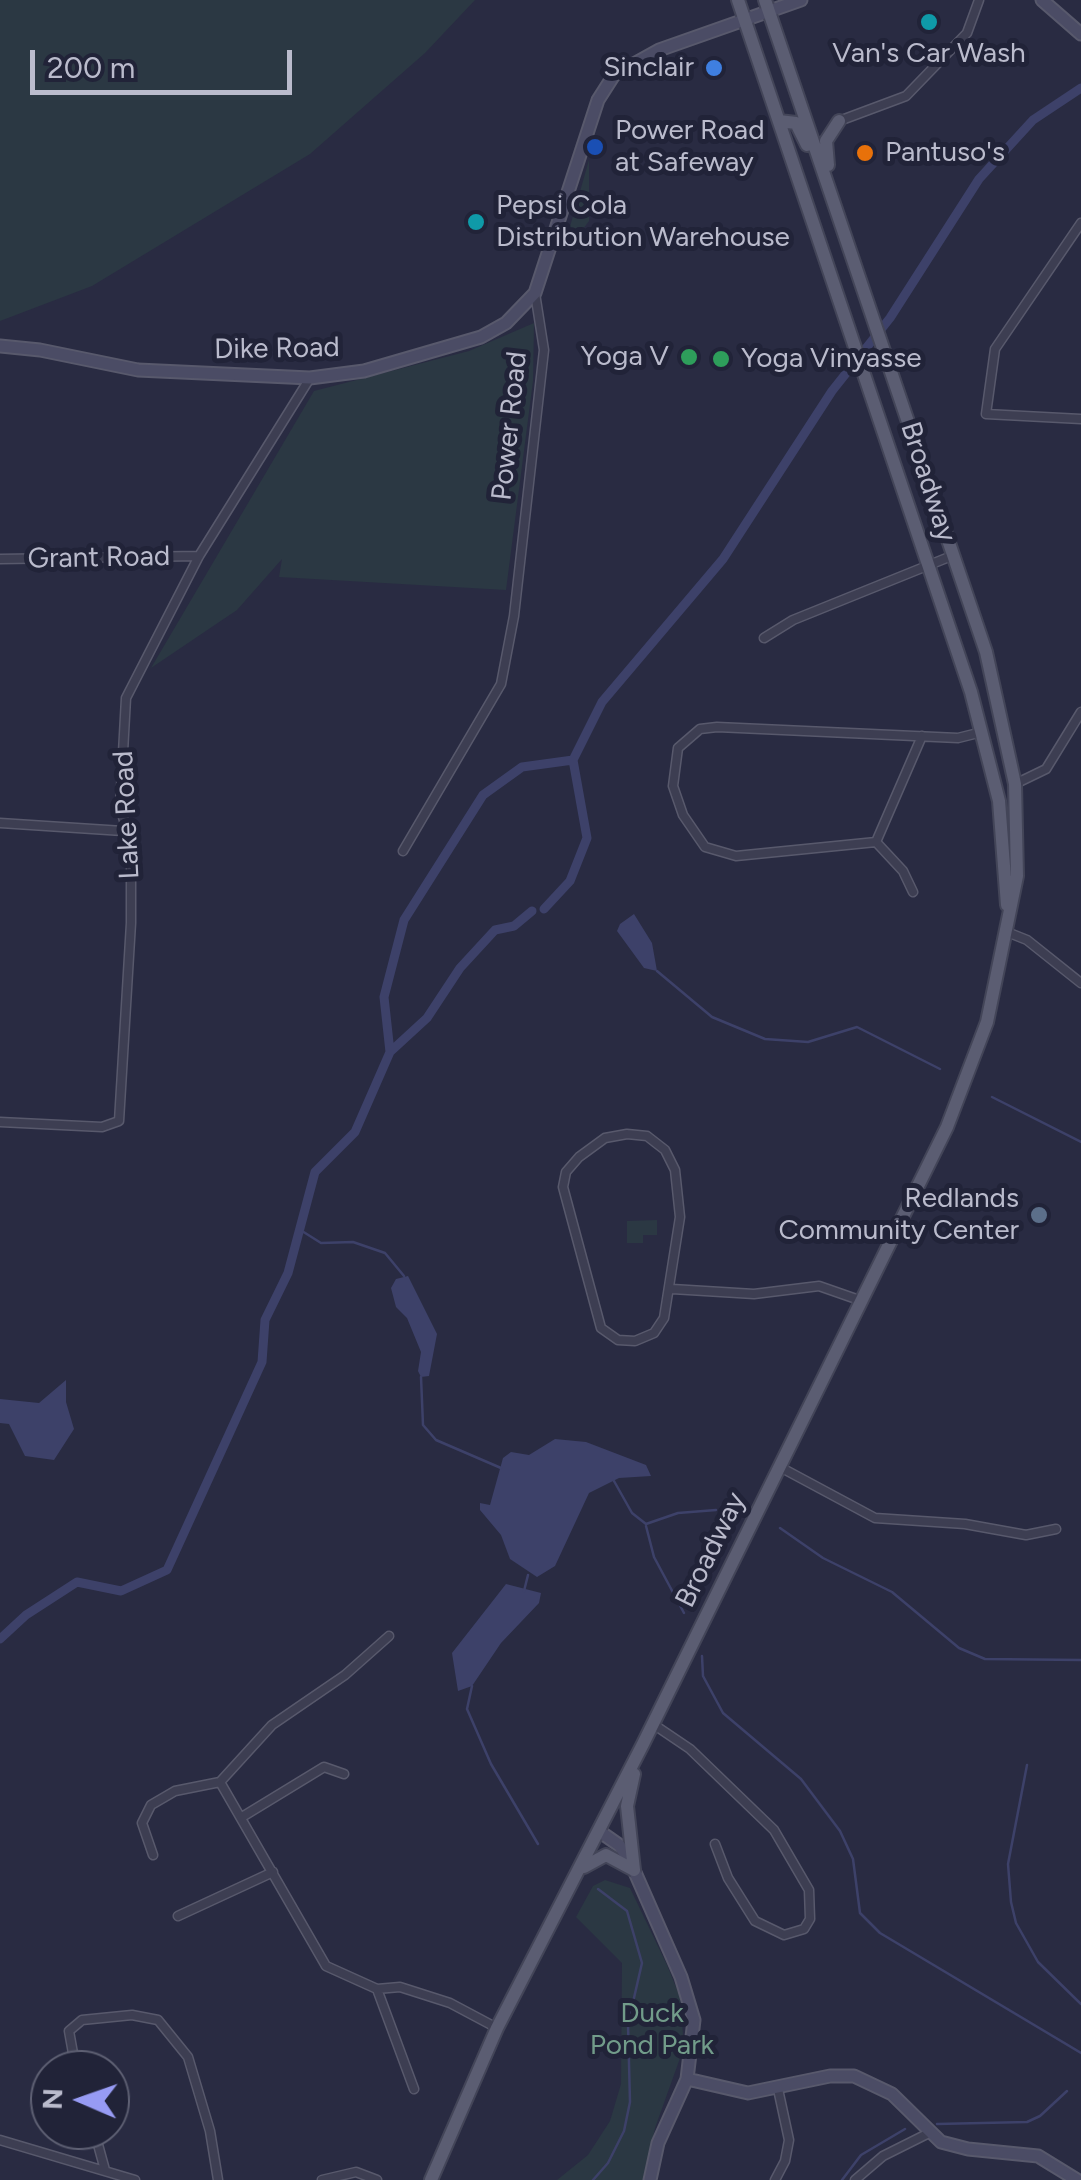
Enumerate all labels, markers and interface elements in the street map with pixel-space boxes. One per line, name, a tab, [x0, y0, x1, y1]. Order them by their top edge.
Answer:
marker: Van's Car Wash	[918, 11, 940, 33]
scale bar	[35, 30, 298, 92]
place label: Van's Car Wash	[832, 37, 1026, 71]
text: 200 m	[47, 49, 135, 86]
place label: Sinclair	[603, 51, 694, 85]
marker: Sinclair	[703, 57, 725, 79]
place label: Power Road at Safeway	[615, 114, 765, 180]
marker: Power Road at Safeway	[584, 136, 606, 158]
place label: Pantuso's	[885, 136, 1005, 170]
marker: Pantuso's	[854, 142, 876, 164]
place label: Pepsi Cola Distribution Warehouse	[496, 189, 790, 255]
marker: Pepsi Cola Distribution Warehouse	[465, 211, 487, 233]
street label: Dike Road	[214, 331, 340, 367]
place label: Yoga V	[580, 340, 669, 374]
place label: Yoga Vinyasse	[741, 342, 921, 376]
marker: Yoga V	[678, 346, 700, 368]
marker: Yoga Vinyasse	[710, 348, 732, 370]
street label: Power Road	[485, 350, 535, 502]
street label: Broadway	[893, 418, 963, 546]
street label: Grant Road	[27, 540, 171, 576]
street label: Lake Road	[107, 750, 147, 880]
place label: Redlands Community Center	[779, 1182, 1019, 1248]
marker: Redlands Community Center	[1028, 1204, 1050, 1226]
street label: Broadway	[669, 1487, 753, 1613]
park label: Duck Pond Park	[590, 1997, 714, 2063]
north arrow	[30, 2050, 130, 2150]
text: N	[35, 2088, 69, 2110]

